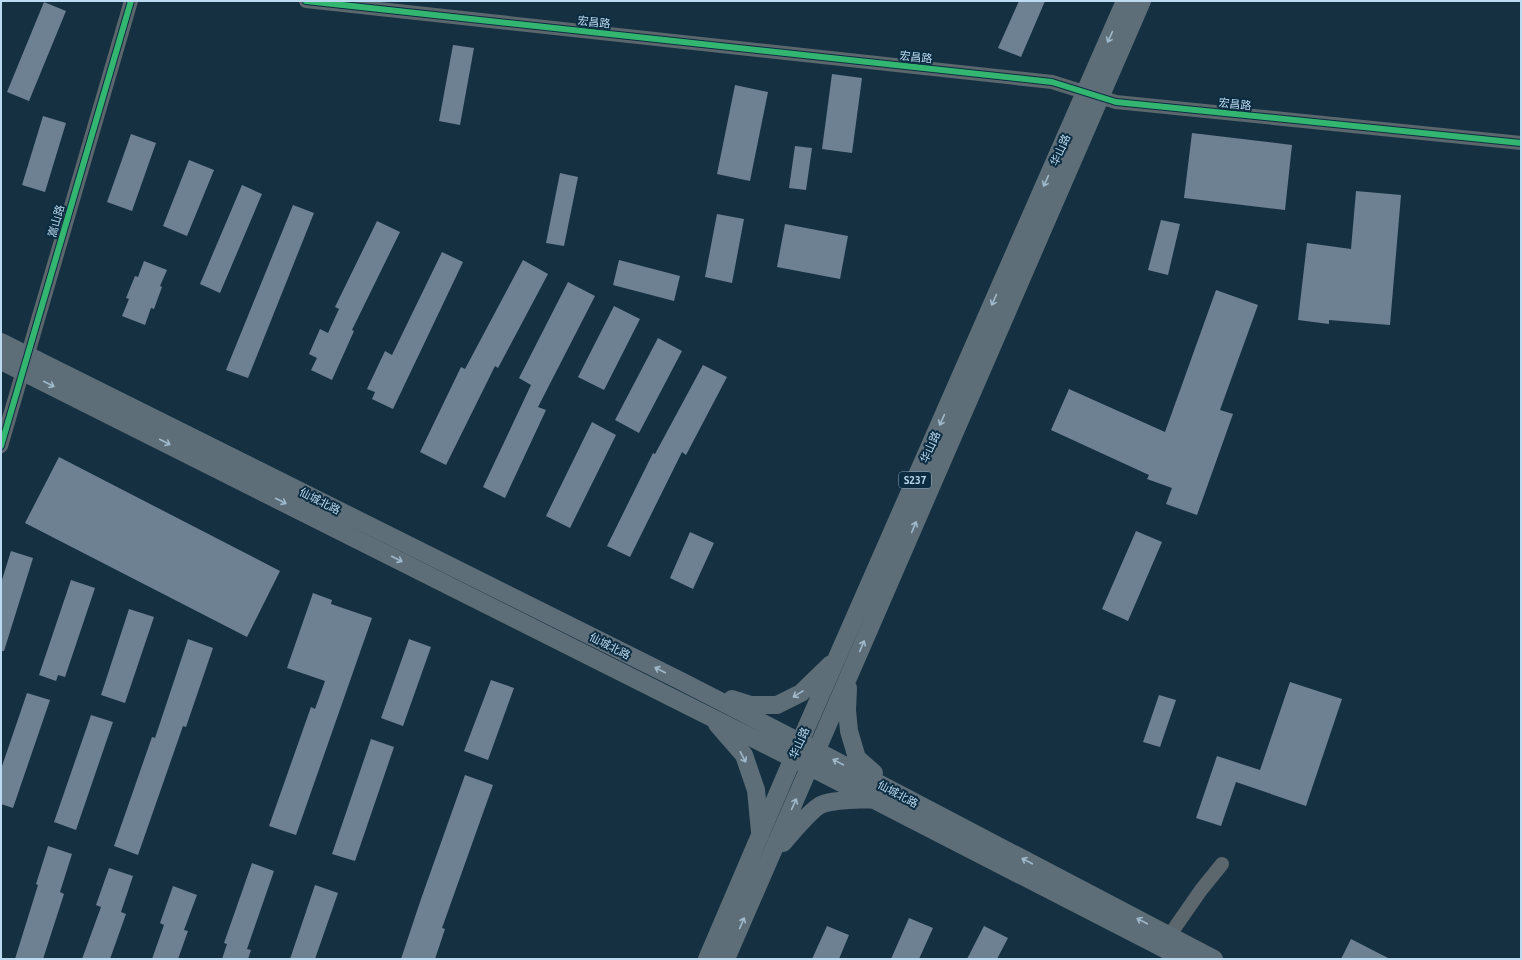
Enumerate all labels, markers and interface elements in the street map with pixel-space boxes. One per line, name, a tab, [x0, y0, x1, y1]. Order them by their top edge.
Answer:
street label: 宏昌路	[577, 14, 611, 30]
one-way arrow	[1105, 30, 1113, 42]
street label: 宏昌路	[899, 49, 933, 65]
street label: 宏昌路	[1218, 96, 1252, 112]
street label: 华山路	[1048, 132, 1072, 168]
one-way arrow	[1042, 175, 1049, 187]
street label: 嵩山路	[46, 203, 66, 239]
one-way arrow	[990, 294, 997, 306]
one-way arrow	[43, 381, 55, 388]
one-way arrow	[937, 413, 945, 425]
street label: 华山路	[918, 429, 942, 465]
one-way arrow	[159, 439, 171, 447]
road number: S237	[899, 472, 931, 488]
street label: 仙城北路	[298, 486, 342, 516]
one-way arrow	[275, 498, 287, 505]
one-way arrow	[911, 521, 918, 533]
one-way arrow	[391, 556, 403, 563]
street label: 仙城北路	[588, 631, 632, 661]
one-way arrow	[859, 641, 866, 653]
one-way arrow	[654, 666, 666, 674]
one-way arrow	[793, 690, 804, 698]
street label: 华山路	[787, 725, 811, 761]
one-way arrow	[740, 751, 748, 763]
one-way arrow	[832, 757, 844, 765]
street label: 仙城北路	[876, 778, 920, 810]
one-way arrow	[790, 798, 798, 810]
one-way arrow	[1021, 857, 1033, 864]
one-way arrow	[1137, 917, 1149, 925]
one-way arrow	[739, 918, 746, 930]

